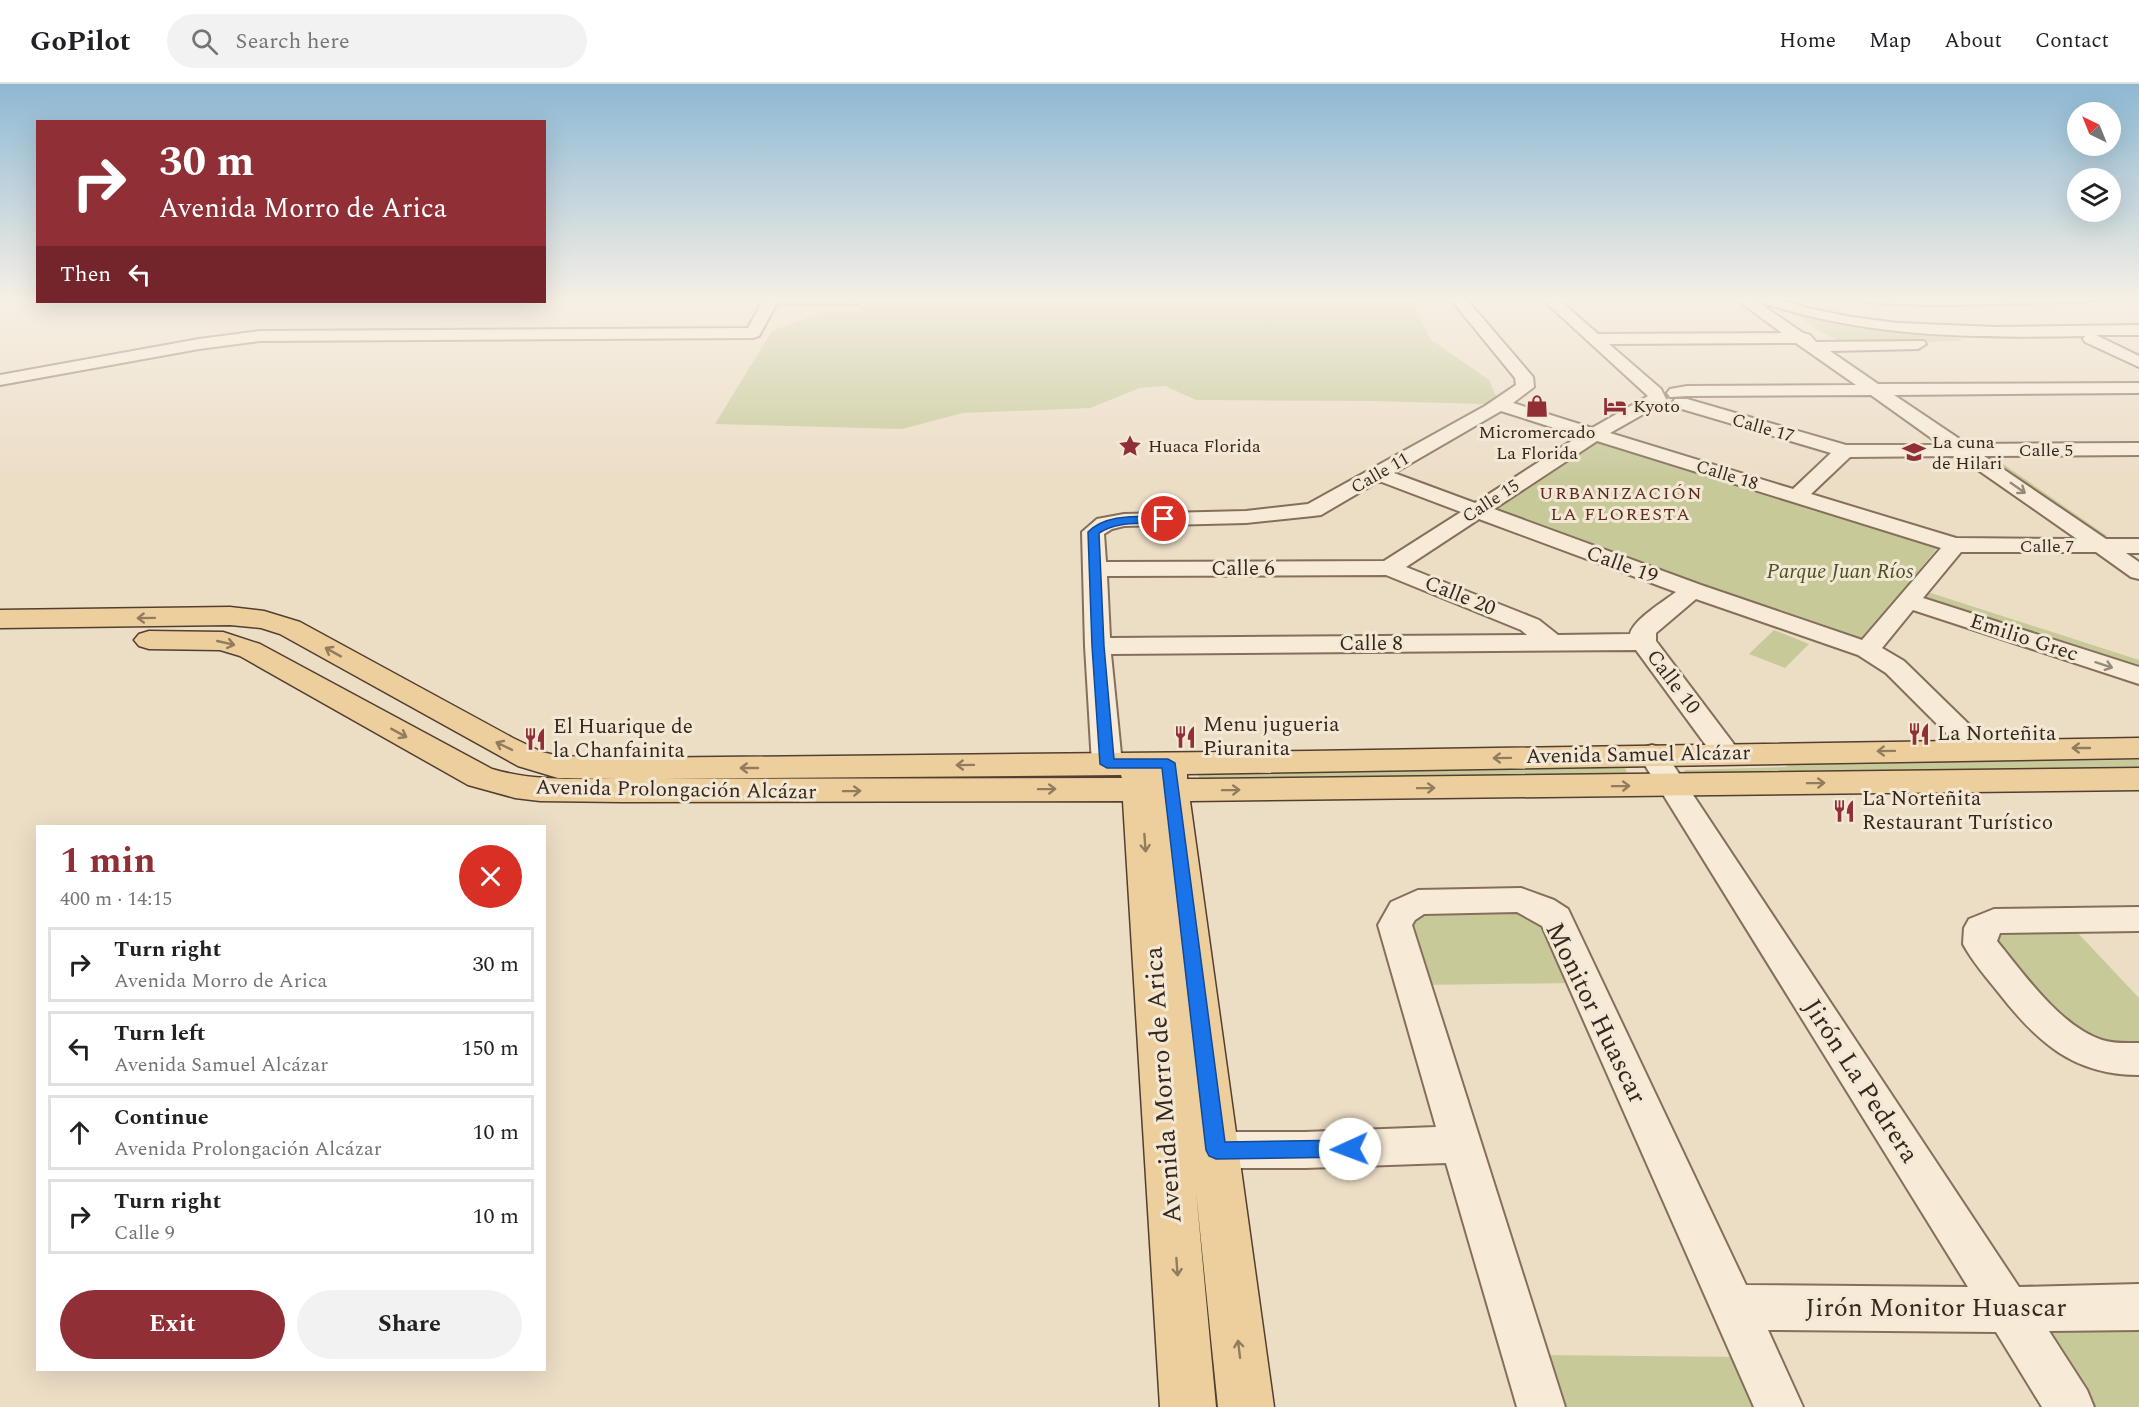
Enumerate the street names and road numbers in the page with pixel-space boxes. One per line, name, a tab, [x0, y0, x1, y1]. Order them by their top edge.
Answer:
street label: Calle 17	[1729, 406, 1797, 450]
street label: Calle 5	[2019, 437, 2073, 464]
street label: Calle 11	[1346, 445, 1414, 501]
street label: Calle 18	[1693, 453, 1761, 497]
street label: Calle 15	[1457, 472, 1525, 530]
street label: Calle 7	[2020, 533, 2074, 560]
street label: Calle 19	[1582, 537, 1662, 593]
street label: Calle 6	[1211, 553, 1275, 585]
street label: Calle 20	[1420, 567, 1500, 625]
street label: Emilio Grec	[1966, 605, 2082, 671]
street label: Calle 8	[1339, 628, 1403, 660]
street label: Calle 10	[1638, 643, 1708, 721]
street label: Avenida Samuel Alcázar	[1525, 737, 1751, 773]
street label: Avenida Prolongación Alcázar	[535, 772, 817, 808]
street label: Monitor Huascar	[1535, 916, 1657, 1110]
street label: Avenida Morro de Arica	[1133, 945, 1193, 1225]
street label: Jirón La Pedrera	[1793, 991, 1929, 1171]
street label: Jirón Monitor Huascar	[1805, 1288, 2067, 1328]

